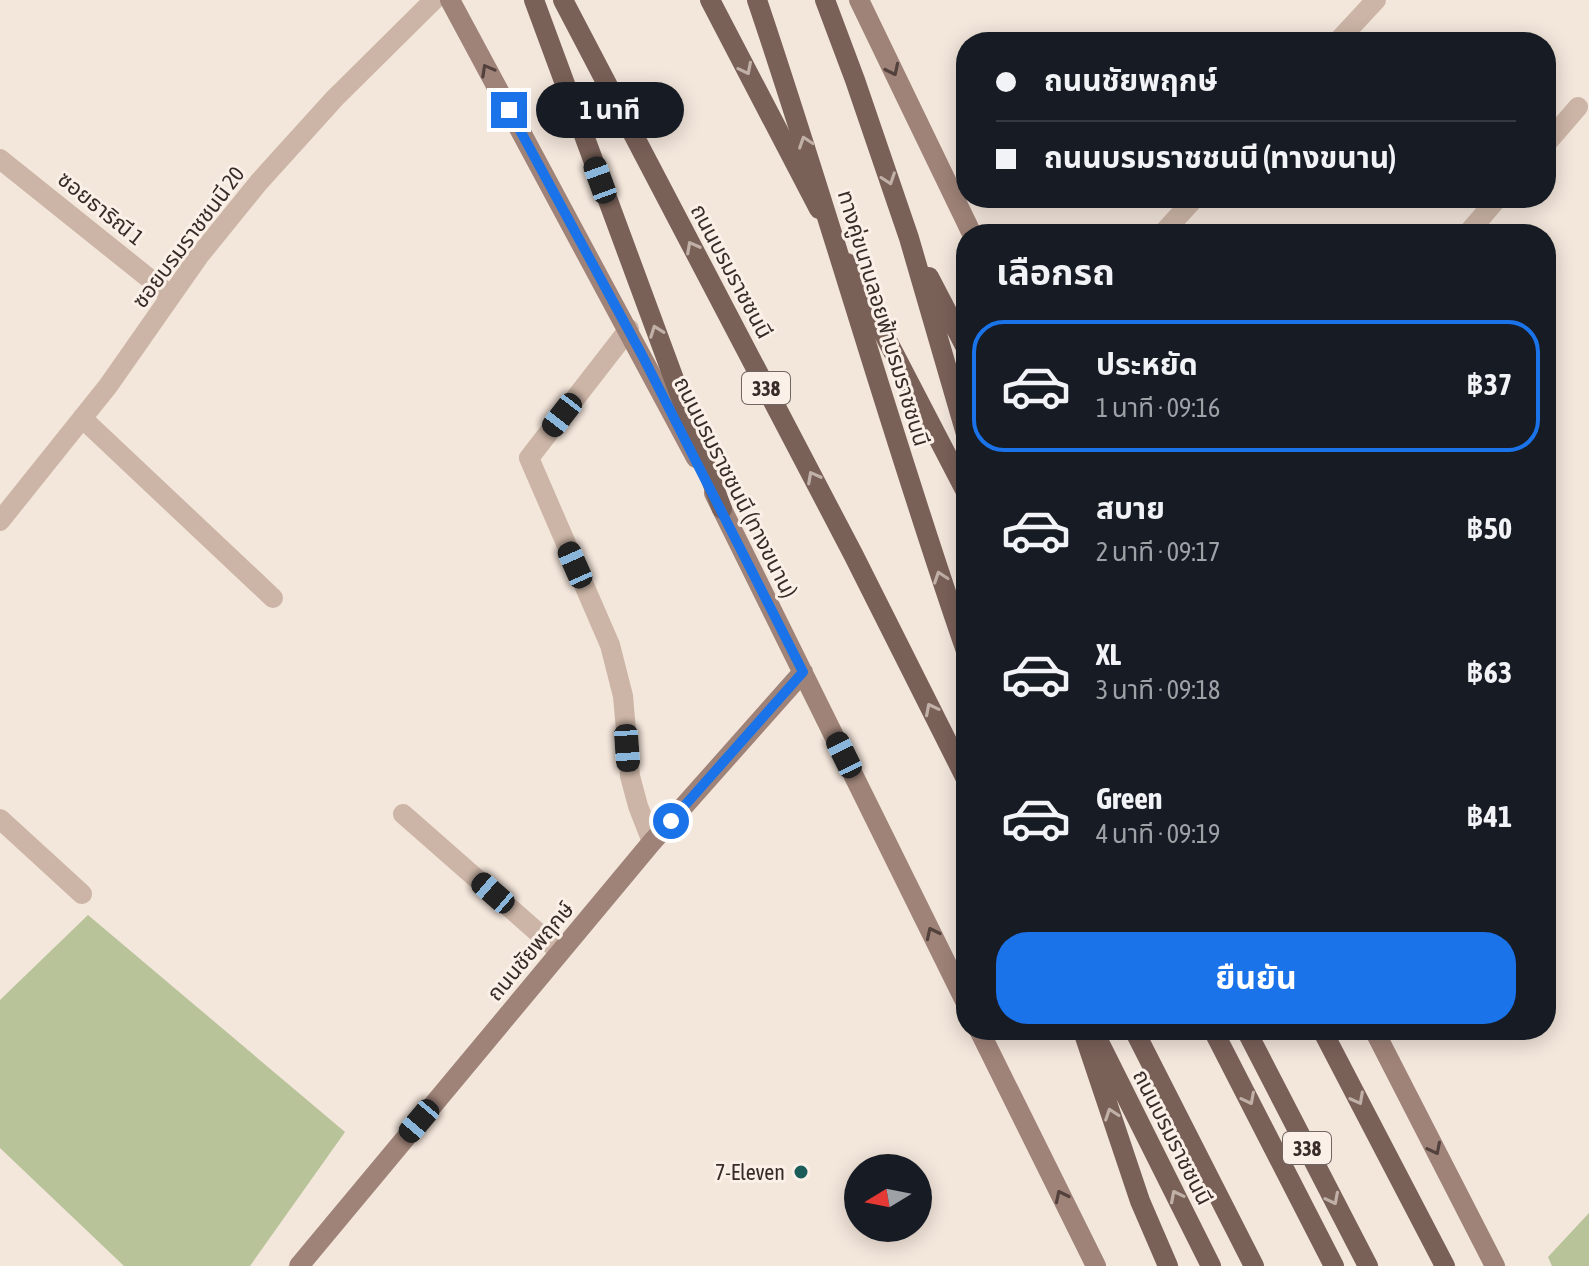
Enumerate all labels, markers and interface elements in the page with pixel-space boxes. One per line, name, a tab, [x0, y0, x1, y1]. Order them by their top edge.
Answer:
one-way arrow	[737, 61, 752, 76]
one-way arrow	[883, 62, 899, 77]
one-way arrow	[482, 63, 497, 78]
text: ถนนชัยพฤกษ์	[1044, 63, 1218, 97]
callout: 1 นาที	[537, 82, 685, 138]
route end	[491, 92, 527, 128]
text: 1 นาที	[580, 95, 640, 125]
one-way arrow	[798, 135, 814, 149]
text: ถนนบรมราชชนนี (ทางขนาน)	[1044, 140, 1396, 174]
car	[581, 153, 619, 207]
street label: ซอยบรมราชชนนี 20	[126, 161, 250, 313]
street label: ซอยธาริณี 1	[53, 166, 149, 250]
one-way arrow	[879, 171, 895, 185]
street label: ทางคู่ขนานลอยฟ้าบรมราชชนนี	[832, 187, 935, 449]
street label: ถนนบรมราชชนนี	[686, 199, 778, 343]
one-way arrow	[687, 241, 702, 255]
text: เลือกรถ	[996, 251, 1115, 293]
one-way arrow	[649, 325, 666, 339]
text: ประหยัด	[1096, 347, 1198, 381]
icon: car	[1000, 350, 1072, 422]
text: ฿37	[1466, 367, 1512, 401]
street label: ถนนบรมราชชนนี (ทางขนาน)	[669, 372, 803, 602]
road number: 338	[742, 372, 790, 404]
car	[538, 389, 586, 441]
text: 1 นาที · 09:16	[1096, 393, 1220, 423]
one-way arrow	[807, 471, 822, 486]
text: สบาย	[1096, 491, 1165, 525]
icon: car	[1000, 494, 1072, 566]
text: ฿50	[1466, 511, 1512, 545]
text: 2 นาที · 09:17	[1096, 537, 1220, 567]
car	[554, 538, 596, 592]
one-way arrow	[934, 571, 950, 585]
text: XL	[1096, 637, 1121, 671]
icon: car	[1000, 638, 1072, 710]
text: ฿63	[1466, 655, 1512, 689]
text: 3 นาที · 09:18	[1096, 675, 1220, 705]
one-way arrow	[925, 702, 941, 717]
car	[613, 723, 641, 773]
car	[823, 728, 865, 782]
text: Green	[1096, 781, 1162, 815]
icon: car	[1000, 782, 1072, 854]
text: ฿41	[1466, 799, 1512, 833]
route start	[653, 803, 689, 839]
text: 4 นาที · 09:19	[1096, 819, 1220, 849]
car	[467, 868, 519, 918]
street label: ถนนชัยพฤกษ์	[481, 896, 579, 1006]
one-way arrow	[926, 926, 941, 941]
button: ยืนยัน	[996, 932, 1516, 1024]
street label: ถนนบรมราชชนนี	[1128, 1065, 1218, 1209]
one-way arrow	[1239, 1091, 1254, 1106]
one-way arrow	[1348, 1091, 1363, 1106]
car	[394, 1095, 444, 1147]
one-way arrow	[1104, 1108, 1120, 1122]
road number: 338	[1283, 1132, 1331, 1164]
one-way arrow	[1425, 1141, 1441, 1156]
north arrow	[844, 1154, 932, 1242]
map controls	[844, 1154, 932, 1242]
place label: 7-Eleven	[715, 1159, 785, 1185]
marker: 7-Eleven	[792, 1163, 810, 1181]
one-way arrow	[1055, 1190, 1071, 1204]
one-way arrow	[1170, 1190, 1186, 1205]
one-way arrow	[1324, 1190, 1339, 1205]

